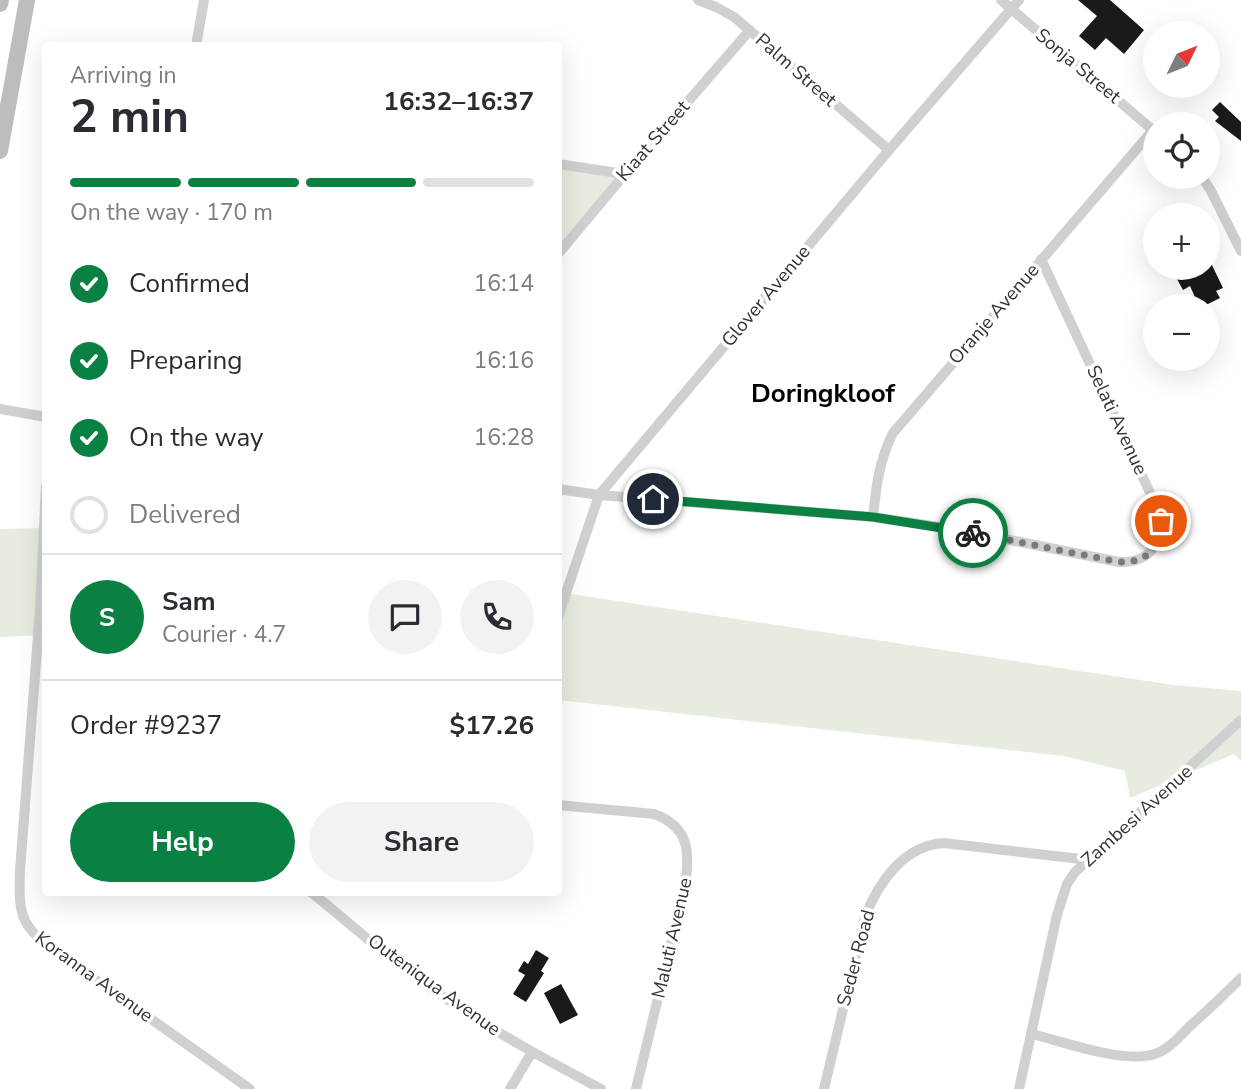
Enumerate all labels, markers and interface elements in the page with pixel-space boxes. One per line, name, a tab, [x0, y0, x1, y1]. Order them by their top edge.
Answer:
north arrow	[1143, 21, 1220, 98]
map controls	[1143, 21, 1220, 371]
street label: Sonja Street	[1030, 23, 1127, 110]
street label: Palm Street	[750, 27, 843, 113]
text: Arriving in	[70, 60, 177, 91]
text: 16:32–16:37	[383, 84, 534, 119]
text: 2 min	[70, 85, 189, 148]
street label: Kiaat Street	[610, 95, 696, 187]
button: locate	[1143, 112, 1220, 189]
text: On the way · 170 m	[70, 197, 273, 228]
button: +	[1143, 203, 1220, 280]
street label: Glover Avenue	[716, 239, 816, 353]
street label: Oranje Avenue	[943, 258, 1045, 370]
icon: check	[70, 265, 108, 303]
text: Confirmed	[129, 266, 250, 301]
text: 16:14	[474, 268, 534, 299]
button: −	[1143, 294, 1220, 371]
icon: check	[70, 342, 108, 380]
text: Preparing	[129, 343, 242, 378]
text: 16:16	[474, 345, 534, 376]
street label: Selati Avenue	[1080, 361, 1154, 479]
district label: Doringkloof	[751, 376, 895, 411]
icon: check	[70, 419, 108, 457]
text: On the way	[129, 420, 263, 455]
text: 16:28	[474, 422, 534, 453]
pin	[623, 469, 683, 529]
icon: home	[634, 480, 672, 518]
pin	[1131, 491, 1191, 551]
text: Delivered	[129, 497, 241, 532]
courier	[938, 498, 1008, 568]
icon: bag	[1142, 502, 1180, 540]
icon: bike	[954, 514, 992, 552]
button: chat	[368, 580, 442, 654]
button: phone	[460, 580, 534, 654]
text: Sam	[162, 584, 215, 619]
text: S	[99, 600, 115, 635]
text: Courier · 4.7	[162, 619, 286, 650]
text: Order #9237	[70, 708, 222, 743]
text: $17.26	[450, 708, 534, 743]
street label: Zambesi Avenue	[1076, 759, 1198, 873]
button: Help	[70, 802, 295, 882]
button: Share	[309, 802, 534, 882]
street label: Maluti Avenue	[645, 875, 699, 1001]
street label: Seder Road	[831, 907, 881, 1009]
street label: Koranna Avenue	[30, 925, 158, 1029]
street label: Outeniqua Avenue	[362, 928, 506, 1042]

